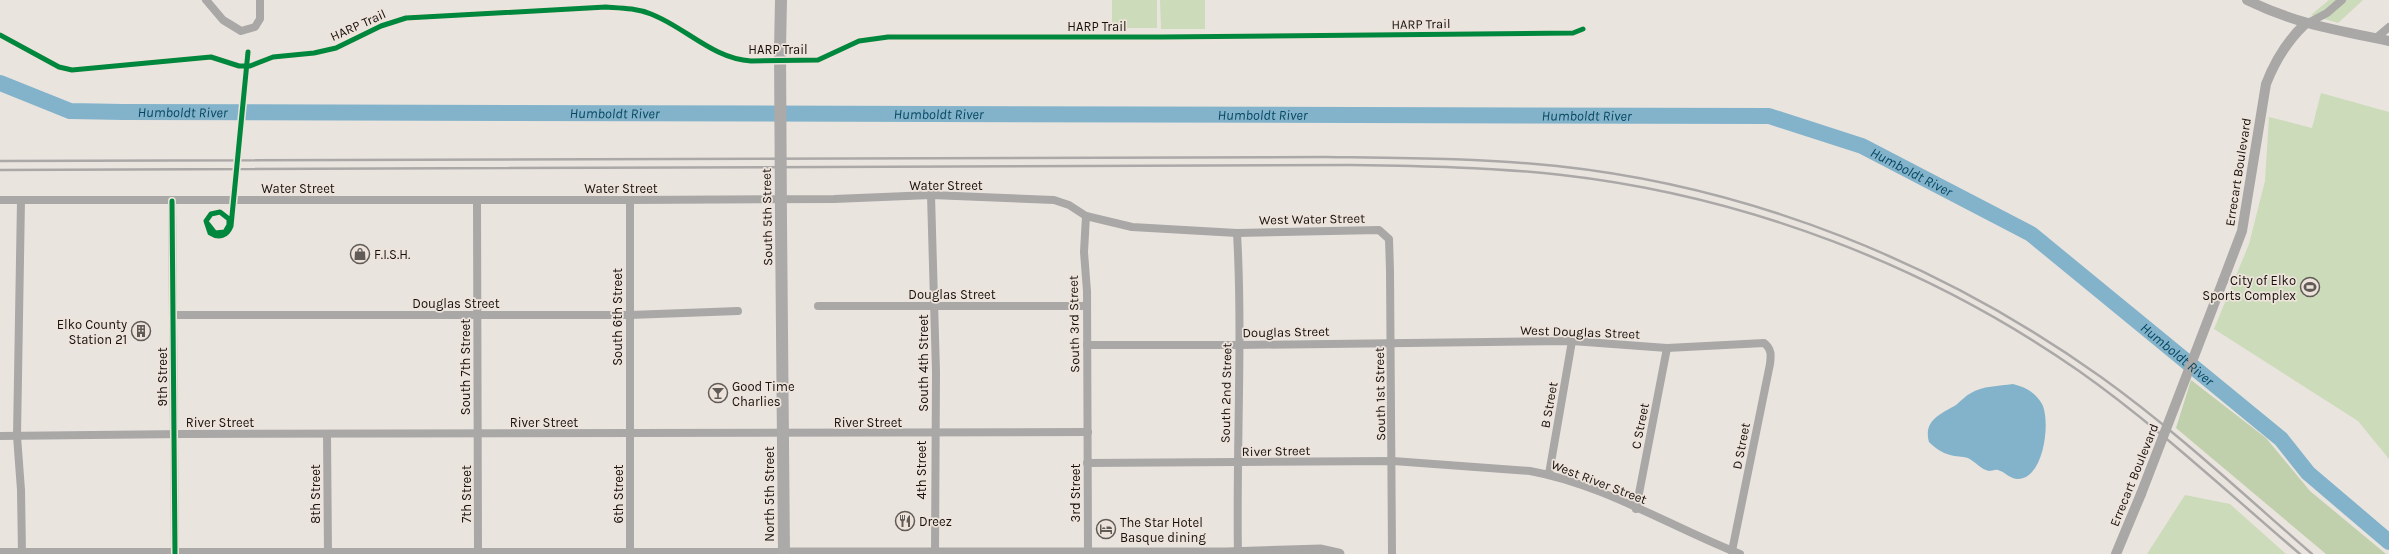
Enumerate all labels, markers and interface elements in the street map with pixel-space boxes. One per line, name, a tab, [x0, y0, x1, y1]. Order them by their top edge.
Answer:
street label: HARP Trail	[328, 6, 388, 44]
street label: HARP Trail	[1391, 16, 1451, 32]
street label: HARP Trail	[1067, 19, 1127, 34]
street label: HARP Trail	[748, 42, 808, 57]
water label: Humboldt River	[138, 104, 229, 121]
water label: Humboldt River	[570, 105, 661, 122]
water label: Humboldt River	[894, 105, 985, 123]
water label: Humboldt River	[1218, 106, 1309, 123]
water label: Humboldt River	[1542, 107, 1633, 124]
street label: Errecart Boulevard	[2222, 117, 2254, 227]
water label: Humboldt River	[1868, 143, 1956, 201]
street label: South 5th Street	[759, 168, 775, 266]
street label: Water Street	[909, 178, 983, 193]
street label: Water Street	[261, 181, 335, 196]
street label: Water Street	[584, 181, 658, 196]
street label: West Water Street	[1259, 211, 1365, 227]
shop icon: F.I.S.H.	[349, 243, 371, 265]
place label: F.I.S.H.	[374, 247, 410, 262]
street label: South 6th Street	[610, 268, 625, 366]
place label: City of Elko Sports Complex	[2202, 273, 2296, 303]
street label: South 3rd Street	[1066, 275, 1082, 373]
sports icon: City of Elko Sports Complex	[2299, 276, 2321, 298]
street label: Douglas Street	[908, 287, 996, 302]
street label: Douglas Street	[412, 296, 500, 311]
street label: South 4th Street	[916, 314, 931, 412]
place label: Elko County Station 21	[57, 317, 127, 347]
street label: South 7th Street	[458, 319, 473, 415]
water label: Humboldt River	[2137, 319, 2219, 390]
building icon: Elko County Station 21	[130, 320, 152, 342]
street label: West Douglas Street	[1520, 322, 1640, 342]
street label: Douglas Street	[1242, 324, 1330, 340]
street label: South 2nd Street	[1218, 343, 1234, 443]
street label: 9th Street	[155, 347, 170, 407]
street label: South 1st Street	[1372, 347, 1388, 441]
place label: Good Time Charlies	[732, 379, 795, 409]
street label: B Street	[1538, 381, 1560, 429]
bar icon: Good Time Charlies	[707, 382, 729, 404]
street label: C Street	[1628, 402, 1652, 450]
street label: River Street	[186, 415, 254, 430]
street label: River Street	[510, 415, 578, 430]
street label: River Street	[834, 415, 902, 430]
street label: D Street	[1729, 421, 1753, 471]
street label: Errecart Boulevard	[2107, 421, 2161, 529]
street label: 4th Street	[914, 441, 929, 499]
street label: River Street	[1242, 443, 1310, 459]
street label: North 5th Street	[762, 446, 777, 542]
street label: West River Street	[1549, 457, 1649, 507]
street label: 3rd Street	[1068, 463, 1083, 522]
street label: 8th Street	[308, 464, 323, 524]
street label: 6th Street	[611, 464, 626, 523]
street label: 7th Street	[459, 465, 474, 523]
restaurant icon: Dreez	[894, 510, 916, 532]
place label: Dreez	[919, 514, 952, 529]
place label: The Star Hotel Basque dining	[1120, 515, 1206, 546]
hotel icon: The Star Hotel Basque dining	[1095, 518, 1117, 540]

